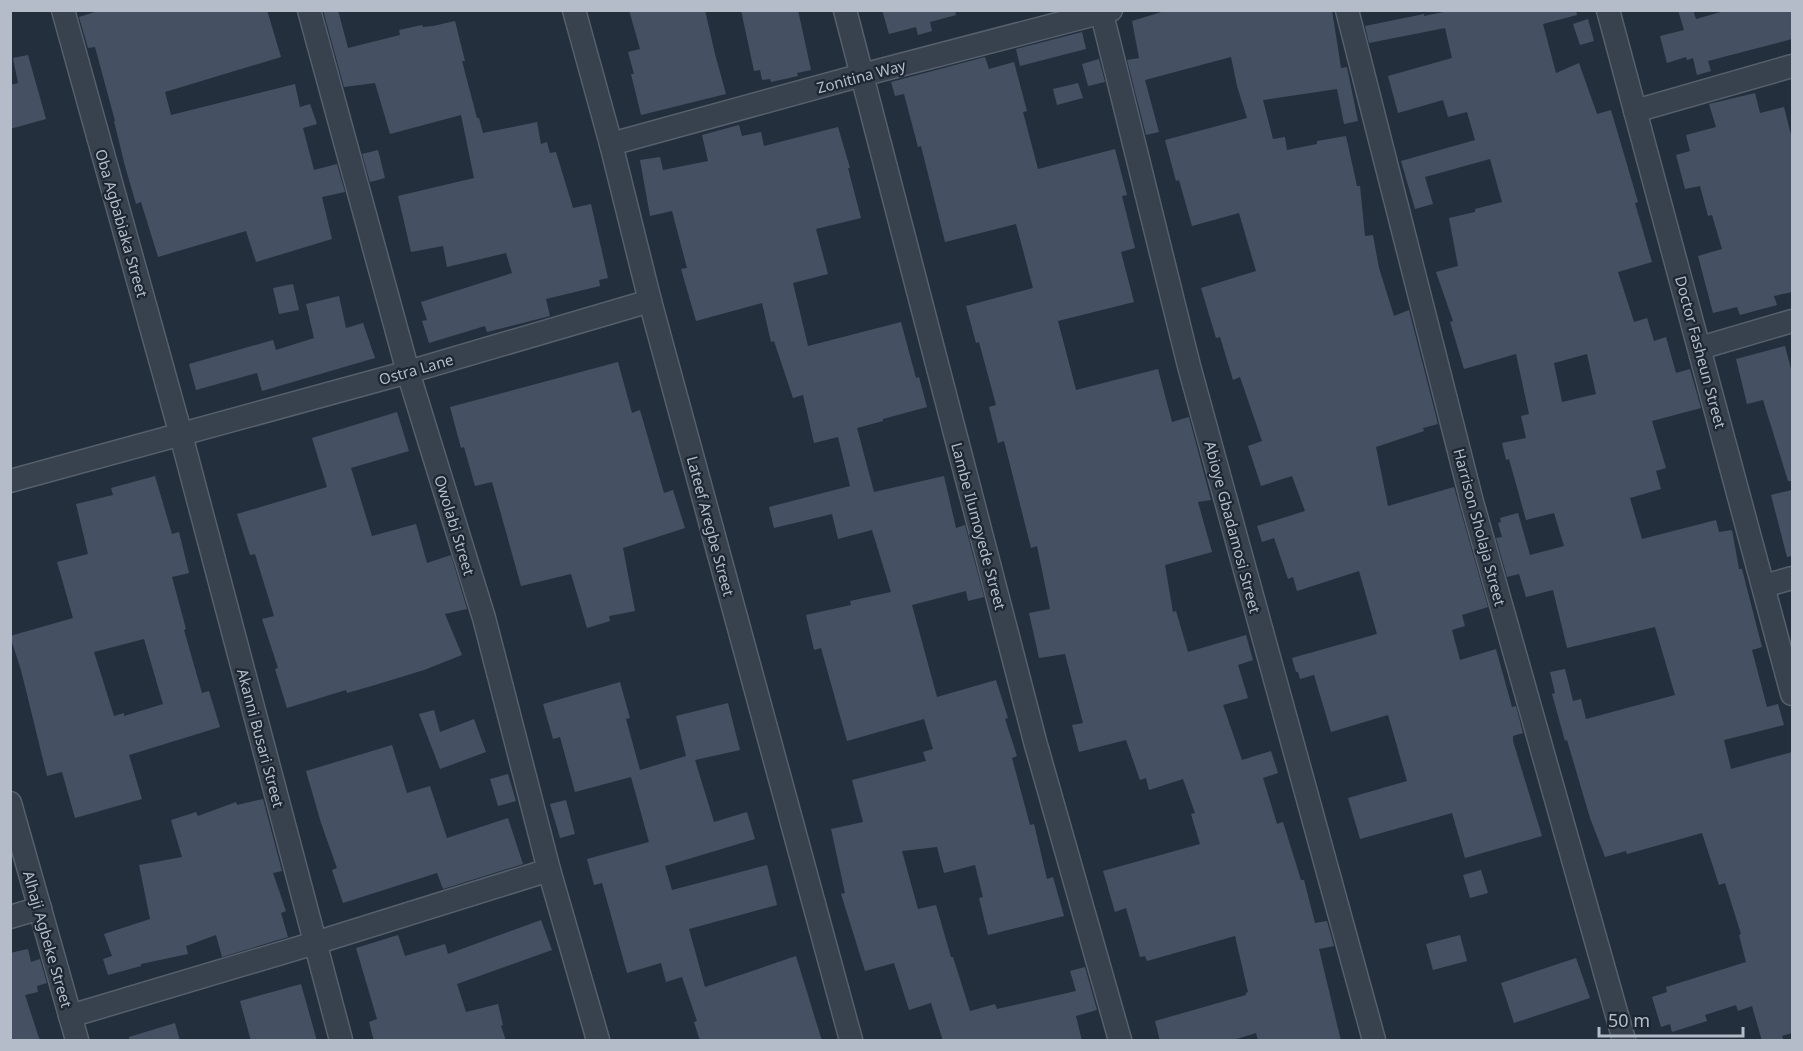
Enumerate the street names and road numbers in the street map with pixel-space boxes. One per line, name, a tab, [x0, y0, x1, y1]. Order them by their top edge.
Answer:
street label: Zonitina Way	[814, 54, 908, 97]
street label: Oba Agbabiaka Street	[91, 147, 153, 300]
street label: Doctor Fasheun Street	[1671, 273, 1731, 431]
street label: Ostra Lane	[376, 349, 456, 389]
street label: Abioye Gbadamosi Street	[1200, 439, 1266, 616]
street label: Lambe Ilumoyede Street	[947, 440, 1011, 612]
street label: Harrison Sholaja Street	[1449, 446, 1511, 608]
street label: Lateef Aregbe Street	[683, 454, 739, 599]
street label: Owolabi Street	[430, 472, 480, 578]
street label: Akanni Busari Street	[233, 666, 289, 810]
street label: Alhaji Agbeke Street	[19, 868, 77, 1010]

